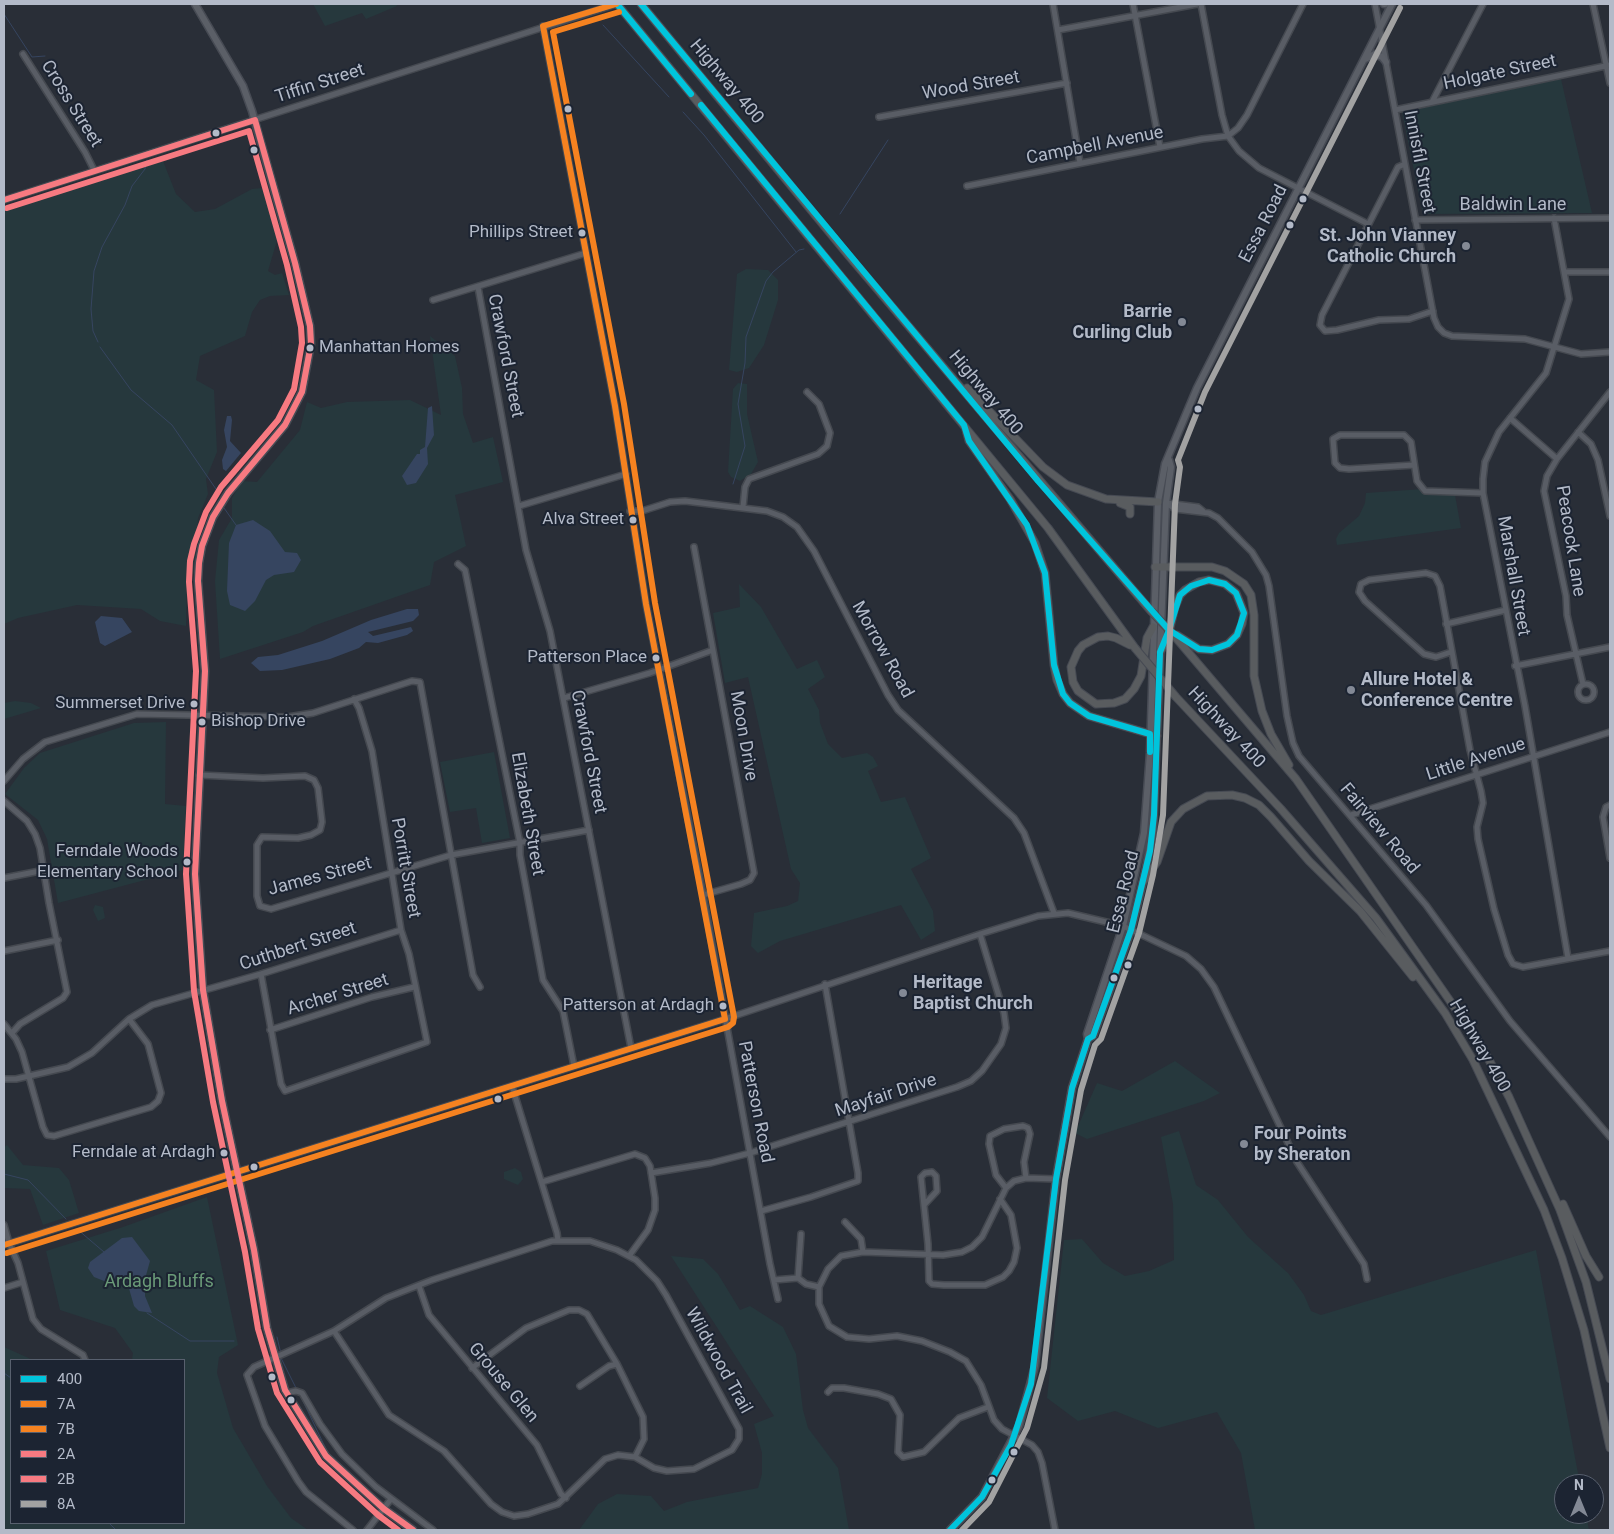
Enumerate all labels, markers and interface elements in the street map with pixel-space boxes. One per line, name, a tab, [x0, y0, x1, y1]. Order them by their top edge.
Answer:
street label: Highway 400	[684, 35, 768, 129]
street label: Holgate Street	[1442, 51, 1558, 95]
street label: Cross Street	[36, 57, 106, 151]
street label: Tiffin Street	[273, 59, 367, 109]
street label: Wood Street	[921, 67, 1021, 105]
unlabelled marker	[563, 104, 573, 114]
street label: Innisfil Street	[1398, 109, 1440, 215]
street label: Campbell Avenue	[1025, 122, 1165, 170]
unlabelled marker	[211, 128, 221, 138]
unlabelled marker	[249, 145, 259, 155]
street label: Essa Road	[1235, 182, 1293, 266]
unlabelled marker	[1298, 194, 1308, 204]
street label: Baldwin Lane	[1460, 194, 1566, 216]
unlabelled marker	[1285, 220, 1295, 230]
place label: Phillips Street	[469, 223, 573, 243]
place label: St. John Vianney Catholic Church	[1319, 225, 1456, 268]
marker: Phillips Street	[577, 228, 587, 238]
marker: St. John Vianney Catholic Church	[1460, 240, 1472, 252]
street label: Crawford Street	[482, 292, 528, 420]
place label: Barrie Curling Club	[1072, 301, 1172, 344]
marker: Barrie Curling Club	[1176, 316, 1188, 328]
place label: Manhattan Homes	[319, 338, 460, 358]
marker: Manhattan Homes	[305, 343, 315, 353]
street label: Highway 400	[943, 346, 1027, 440]
unlabelled marker	[1193, 404, 1203, 414]
street label: Peacock Lane	[1551, 484, 1589, 598]
place label: Alva Street	[542, 510, 624, 530]
street label: Marshall Street	[1492, 514, 1534, 638]
marker: Alva Street	[628, 515, 638, 525]
street label: Morrow Road	[846, 598, 918, 702]
place label: Patterson Place	[527, 648, 647, 668]
marker: Patterson Place	[651, 653, 661, 663]
place label: Allure Hotel & Conference Centre	[1361, 669, 1513, 712]
street label: Highway 400	[1183, 683, 1269, 773]
marker: Allure Hotel & Conference Centre	[1345, 684, 1357, 696]
street label: Crawford Street	[565, 688, 611, 816]
street label: Moon Drive	[724, 689, 762, 783]
place label: Summerset Drive	[55, 694, 185, 714]
marker: Summerset Drive	[189, 699, 199, 709]
place label: Bishop Drive	[211, 712, 306, 732]
marker: Bishop Drive	[197, 717, 207, 727]
street label: Little Avenue	[1424, 734, 1528, 786]
street label: Elizabeth Street	[506, 751, 548, 877]
street label: Fairview Road	[1335, 779, 1423, 879]
street label: Porritt Street	[386, 816, 424, 920]
place label: Ferndale Woods Elementary School	[37, 842, 178, 882]
street label: Essa Road	[1103, 848, 1145, 936]
street label: James Street	[266, 853, 374, 901]
marker: Ferndale Woods Elementary School	[182, 857, 192, 867]
street label: Cuthbert Street	[237, 918, 359, 976]
unlabelled marker	[1123, 960, 1133, 970]
street label: Archer Street	[285, 969, 391, 1021]
place label: Heritage Baptist Church	[913, 972, 1033, 1014]
unlabelled marker	[1109, 973, 1119, 983]
marker: Heritage Baptist Church	[897, 987, 909, 999]
place label: Patterson at Ardagh	[563, 996, 714, 1016]
street label: Highway 400	[1444, 996, 1514, 1096]
marker: Patterson at Ardagh	[718, 1001, 728, 1011]
street label: Patterson Road	[733, 1039, 777, 1165]
street label: Mayfair Drive	[833, 1069, 939, 1123]
unlabelled marker	[493, 1094, 503, 1104]
place label: Four Points by Sheraton	[1254, 1123, 1350, 1166]
marker: Four Points by Sheraton	[1238, 1138, 1250, 1150]
place label: Ferndale at Ardagh	[72, 1143, 215, 1163]
marker: Ferndale at Ardagh	[219, 1148, 229, 1158]
unlabelled marker	[249, 1162, 259, 1172]
park label: Ardagh Bluffs	[104, 1271, 214, 1293]
street label: Wildwood Trail	[680, 1304, 756, 1418]
street label: Grouse Glen	[463, 1339, 543, 1427]
legend	[10, 1359, 185, 1524]
text: 400	[57, 1370, 82, 1388]
unlabelled marker	[267, 1372, 277, 1382]
text: 7A	[57, 1395, 75, 1413]
unlabelled marker	[286, 1395, 296, 1405]
text: 7B	[57, 1420, 75, 1438]
text: 2A	[57, 1445, 75, 1463]
unlabelled marker	[1009, 1447, 1019, 1457]
text: 2B	[57, 1470, 75, 1488]
north arrow	[1554, 1474, 1604, 1524]
unlabelled marker	[987, 1475, 997, 1485]
text: N	[1574, 1477, 1584, 1493]
text: 8A	[57, 1495, 75, 1513]

